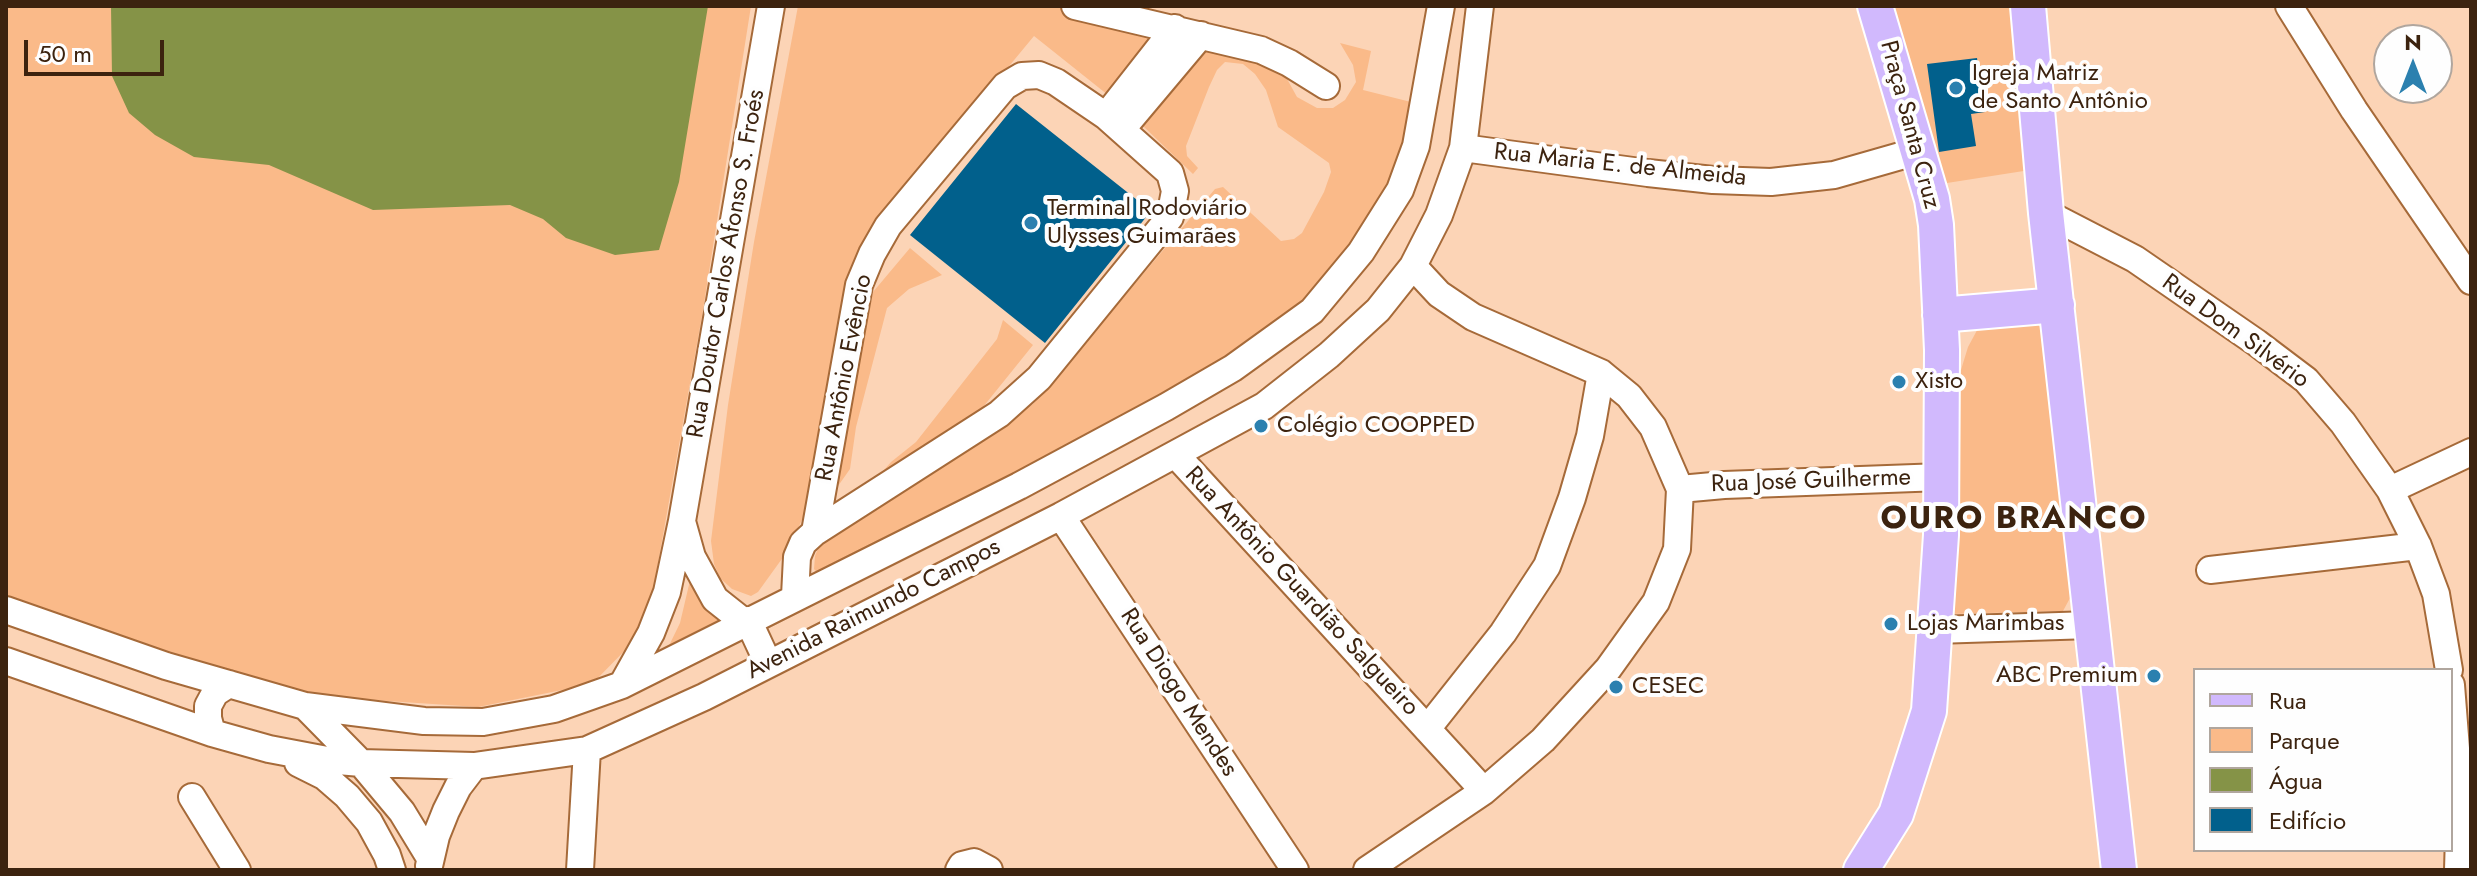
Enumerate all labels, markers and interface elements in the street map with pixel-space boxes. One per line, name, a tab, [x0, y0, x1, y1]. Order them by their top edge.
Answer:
scale bar	[28, 24, 168, 74]
north arrow	[2373, 24, 2453, 104]
text: N	[2404, 26, 2422, 58]
text: 50 m	[38, 36, 92, 71]
street label: Praça Santa Cruz	[1873, 38, 1945, 212]
place label: Igreja Matriz de Santo Antônio	[1972, 60, 2148, 116]
marker: Igreja Matriz de Santo Antônio	[1947, 79, 1965, 97]
street label: Rua Doutor Carlos Afonso S. Froés	[682, 88, 772, 440]
street label: Rua Maria E. de Almeida	[1492, 138, 1748, 194]
place label: Terminal Rodoviário Ulysses Guimarães	[1047, 195, 1247, 251]
marker: Terminal Rodoviário Ulysses Guimarães	[1022, 214, 1040, 232]
street label: Rua Dom Silvério	[2156, 269, 2314, 395]
street label: Rua Antônio Evêncio	[811, 272, 879, 484]
place label: Xisto	[1915, 368, 1963, 396]
marker: Xisto	[1890, 373, 1908, 391]
place label: Colégio COOPPED	[1277, 412, 1475, 440]
marker: Colégio COOPPED	[1252, 417, 1270, 435]
street label: Rua Antônio Guardião Salgueiro	[1178, 461, 1424, 723]
street label: Rua José Guilherme	[1711, 464, 1911, 500]
district label: OURO BRANCO	[1881, 501, 2147, 539]
street label: Avenida Raimundo Campos	[742, 533, 1006, 687]
street label: Rua Diogo Mendes	[1113, 604, 1243, 782]
place label: Lojas Marimbas	[1907, 610, 2064, 638]
marker: Lojas Marimbas	[1882, 615, 1900, 633]
place label: ABC Premium	[1996, 662, 2138, 690]
marker: ABC Premium	[2145, 667, 2163, 685]
legend	[2193, 668, 2453, 852]
place label: CESEC	[1632, 673, 1704, 701]
marker: CESEC	[1607, 678, 1625, 696]
text: Rua	[2269, 683, 2307, 718]
text: Parque	[2269, 723, 2340, 758]
text: Água	[2269, 763, 2323, 798]
text: Edifício	[2269, 803, 2346, 838]

